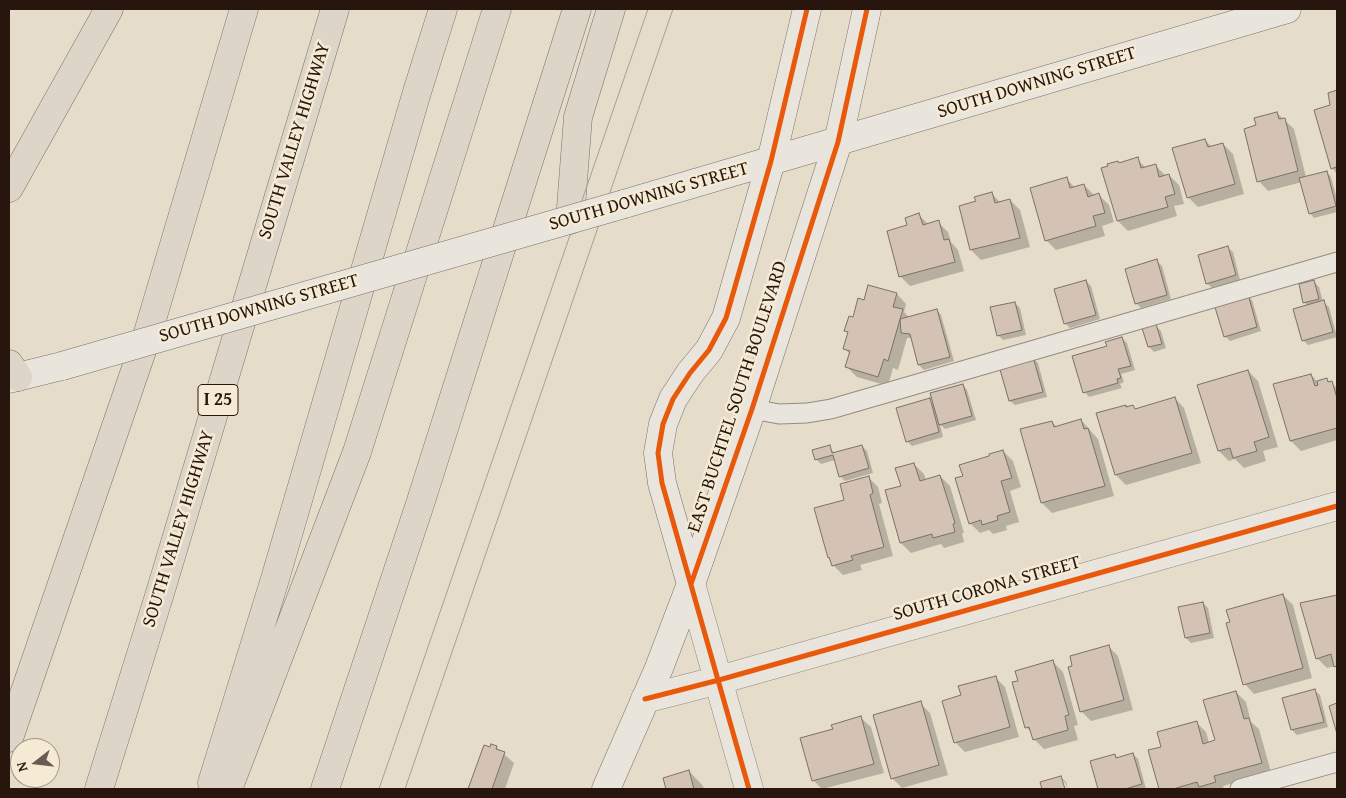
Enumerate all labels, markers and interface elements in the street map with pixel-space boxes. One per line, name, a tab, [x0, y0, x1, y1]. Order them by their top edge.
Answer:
street label: SOUTH VALLEY HIGHWAY	[254, 40, 336, 242]
street label: SOUTH DOWNING STREET	[935, 42, 1139, 124]
street label: SOUTH DOWNING STREET	[546, 158, 752, 236]
street label: EAST BUCHTEL SOUTH BOULEVARD	[683, 258, 793, 536]
street label: SOUTH DOWNING STREET	[156, 270, 362, 348]
road number: I 25	[198, 384, 238, 416]
street label: SOUTH VALLEY HIGHWAY	[138, 428, 220, 630]
street label: SOUTH CORONA STREET	[891, 551, 1083, 627]
north arrow	[10, 738, 60, 788]
text: N	[11, 760, 32, 774]

